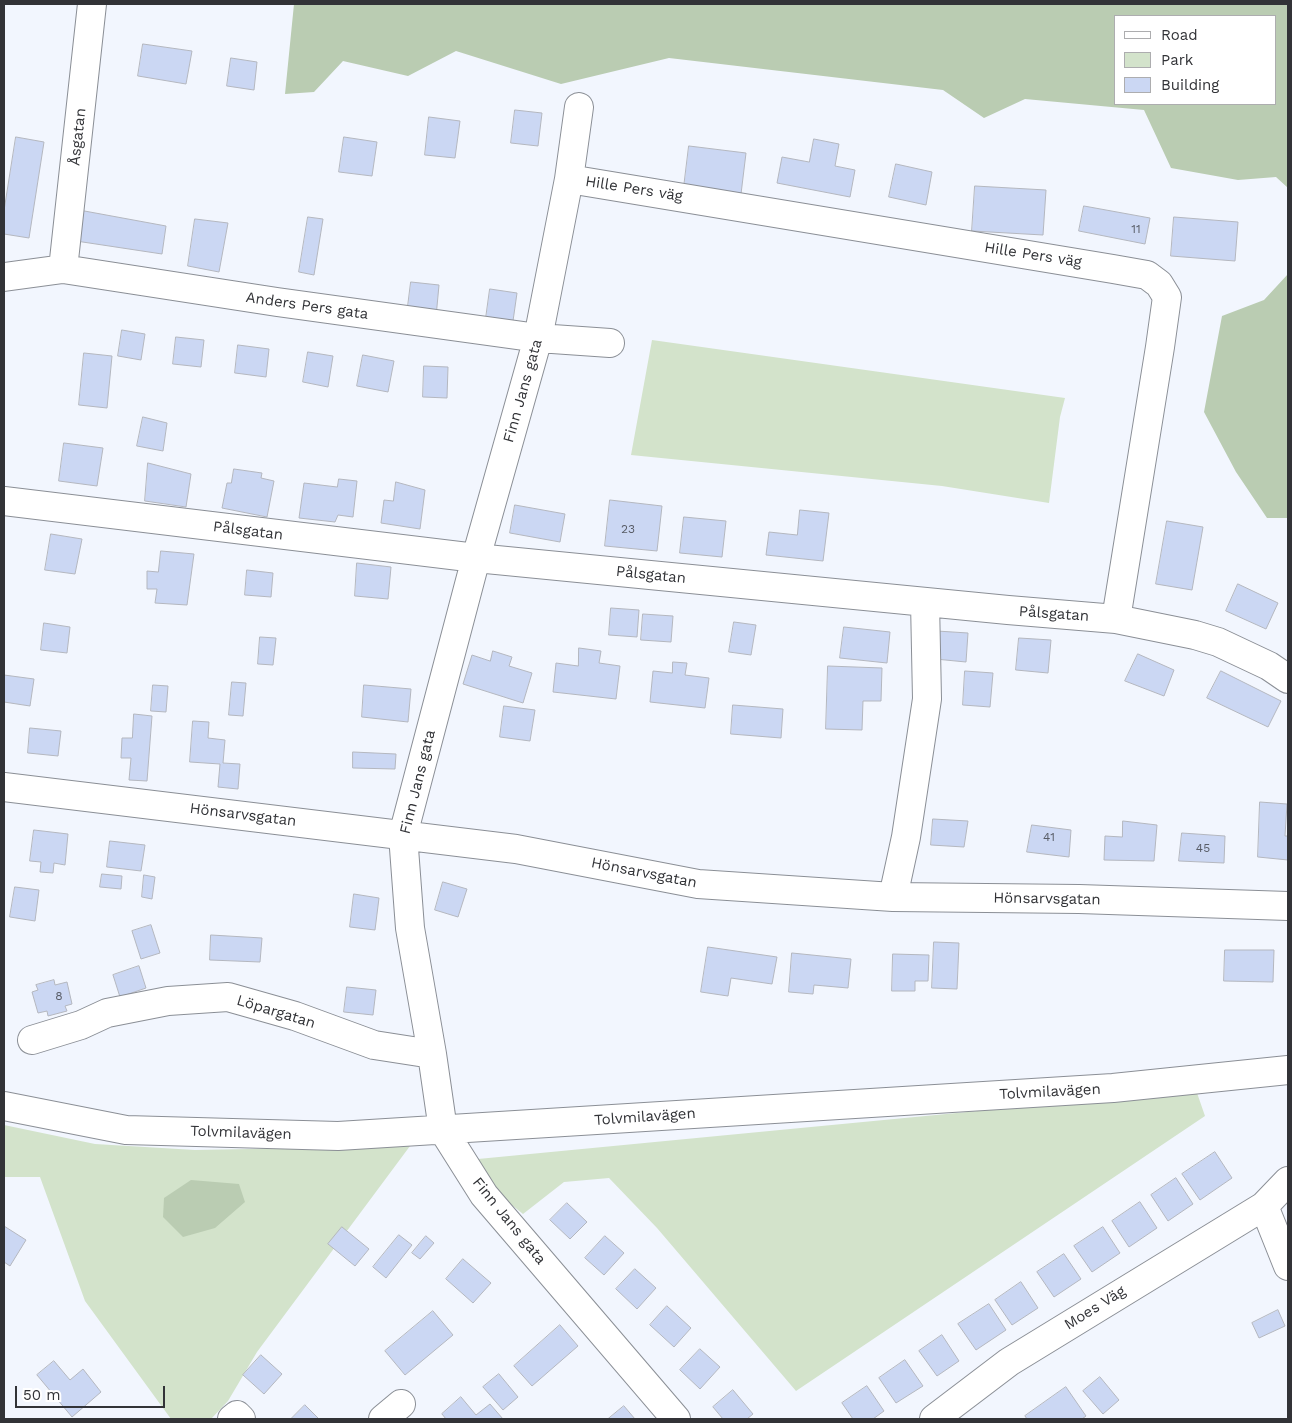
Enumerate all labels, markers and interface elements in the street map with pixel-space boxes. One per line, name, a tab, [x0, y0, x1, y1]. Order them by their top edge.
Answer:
legend	[1114, 15, 1277, 105]
text: Road	[1161, 26, 1198, 44]
text: Park	[1161, 51, 1193, 69]
text: Building	[1161, 76, 1219, 94]
street label: Åsgatan	[66, 107, 90, 167]
street label: Hille Pers väg	[584, 172, 684, 206]
house number: 11	[1131, 222, 1141, 236]
street label: Hille Pers väg	[983, 238, 1083, 272]
street label: Anders Pers gata	[245, 288, 369, 324]
street label: Finn Jans gata	[500, 337, 546, 445]
street label: Pålsgatan	[212, 518, 284, 544]
house number: 23	[621, 522, 635, 536]
street label: Pålsgatan	[615, 562, 687, 588]
street label: Pålsgatan	[1018, 603, 1090, 625]
street label: Finn Jans gata	[396, 728, 440, 836]
street label: Hönsarvsgatan	[189, 800, 297, 830]
house number: 41	[1043, 830, 1055, 844]
house number: 45	[1196, 841, 1210, 855]
street label: Hönsarvsgatan	[590, 854, 698, 892]
street label: Hönsarvsgatan	[993, 889, 1101, 909]
house number: 8	[55, 989, 63, 1003]
street label: Löpargatan	[234, 991, 318, 1033]
street label: Tolvmilavägen	[999, 1080, 1101, 1104]
street label: Tolvmilavägen	[594, 1104, 696, 1130]
street label: Tolvmilavägen	[190, 1122, 292, 1144]
street label: Finn Jans gata	[468, 1174, 550, 1268]
street label: Moes Väg	[1061, 1282, 1129, 1334]
scale bar	[18, 1376, 168, 1408]
text: 50 m	[23, 1386, 60, 1404]

